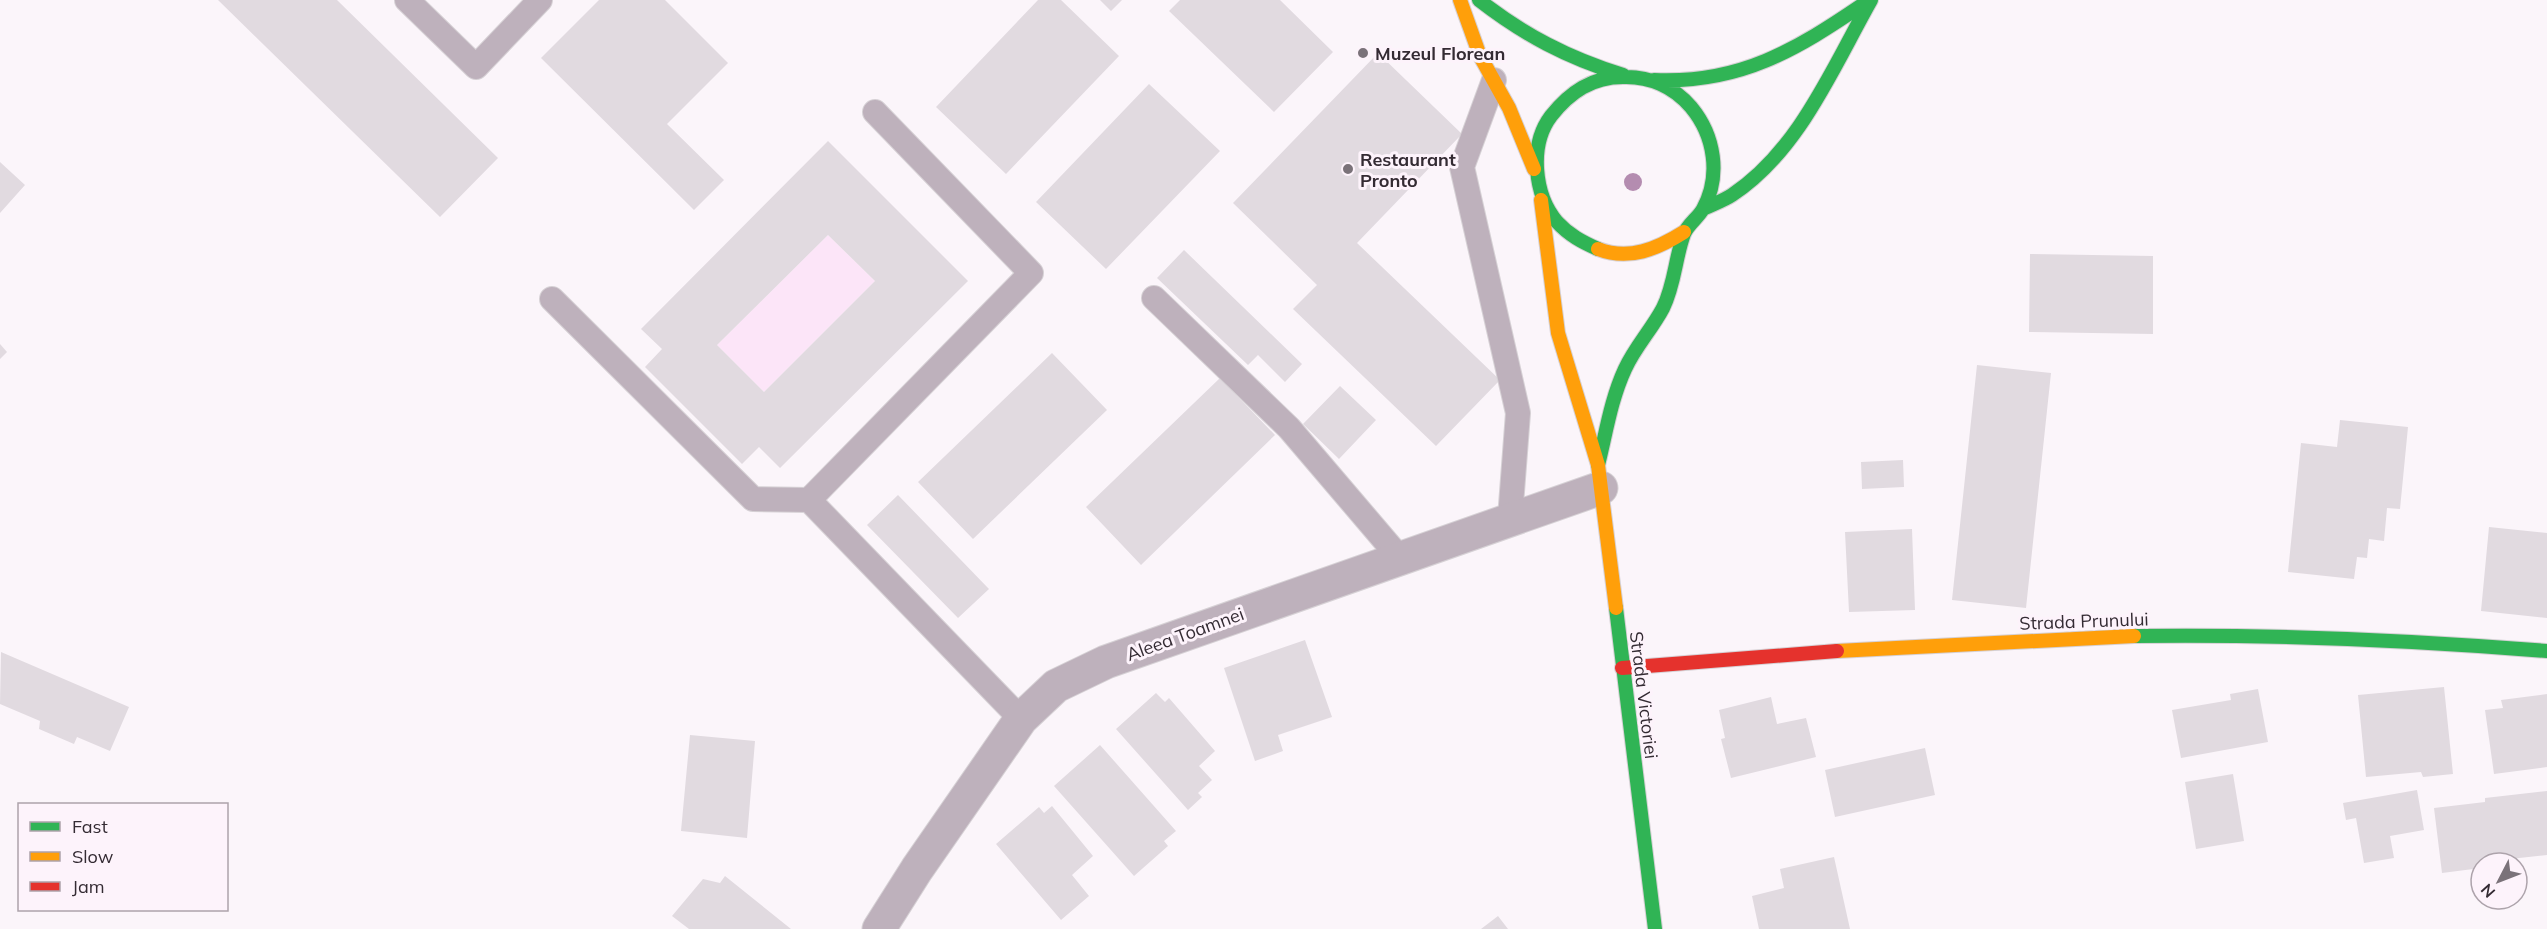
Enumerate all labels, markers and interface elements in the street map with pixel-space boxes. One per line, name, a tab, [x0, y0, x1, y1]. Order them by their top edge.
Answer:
place label: Muzeul Florean	[1375, 42, 1505, 65]
marker: Muzeul Florean	[1356, 46, 1370, 60]
place label: Restaurant Pronto	[1360, 148, 1456, 192]
marker: Restaurant Pronto	[1341, 162, 1355, 176]
street label: Aleea Toamnei	[1123, 602, 1247, 666]
street label: Strada Prunului	[2019, 607, 2149, 635]
street label: Strada Victoriei	[1625, 630, 1663, 760]
legend	[18, 803, 228, 911]
text: Fast	[72, 815, 108, 838]
text: Slow	[72, 845, 114, 868]
north arrow	[2469, 851, 2529, 911]
text: Jam	[72, 875, 105, 898]
text: N	[2476, 880, 2499, 902]

